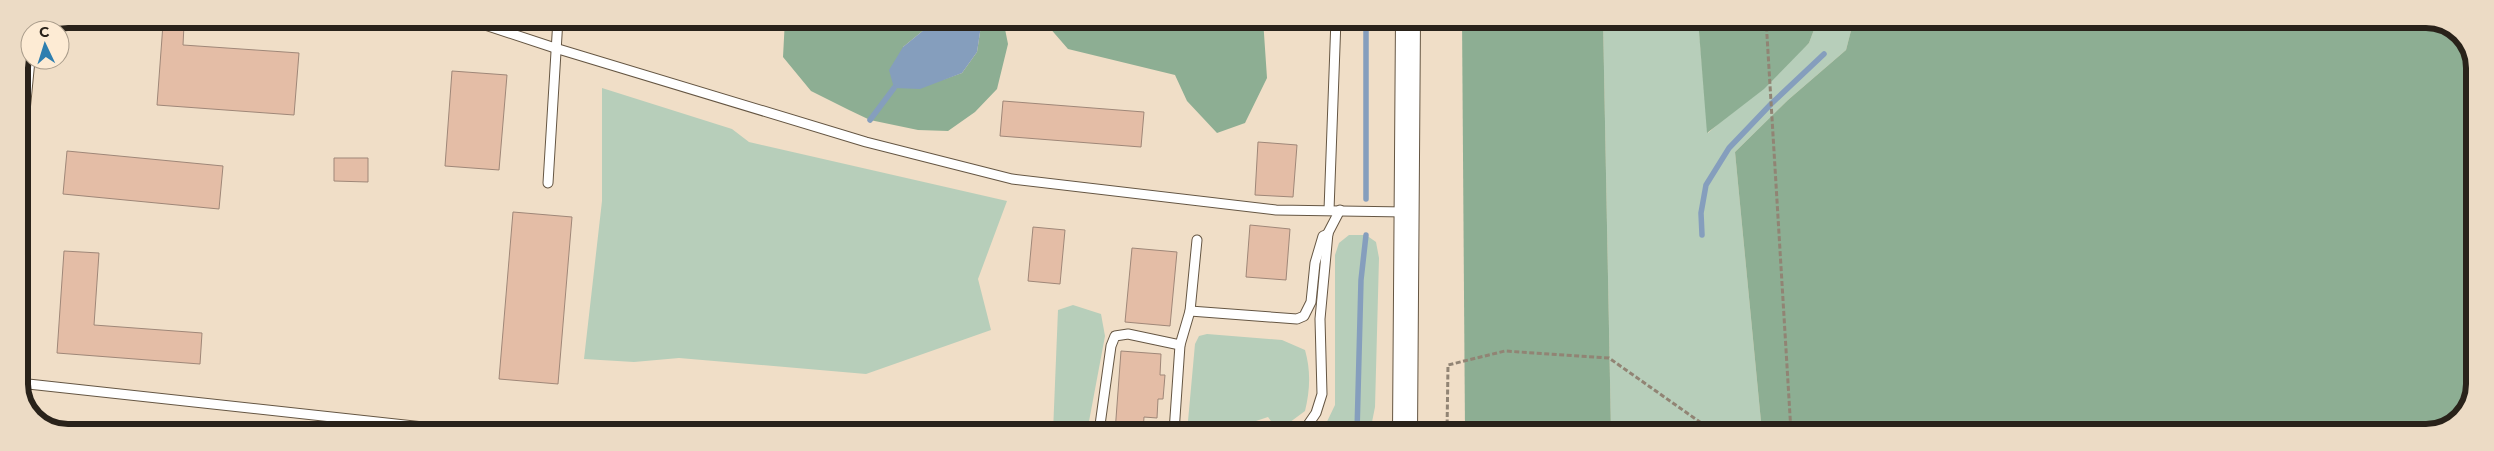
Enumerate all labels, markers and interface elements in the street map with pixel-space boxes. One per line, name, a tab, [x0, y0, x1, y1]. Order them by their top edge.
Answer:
north arrow	[20, 20, 70, 70]
text: С	[38, 23, 50, 41]

